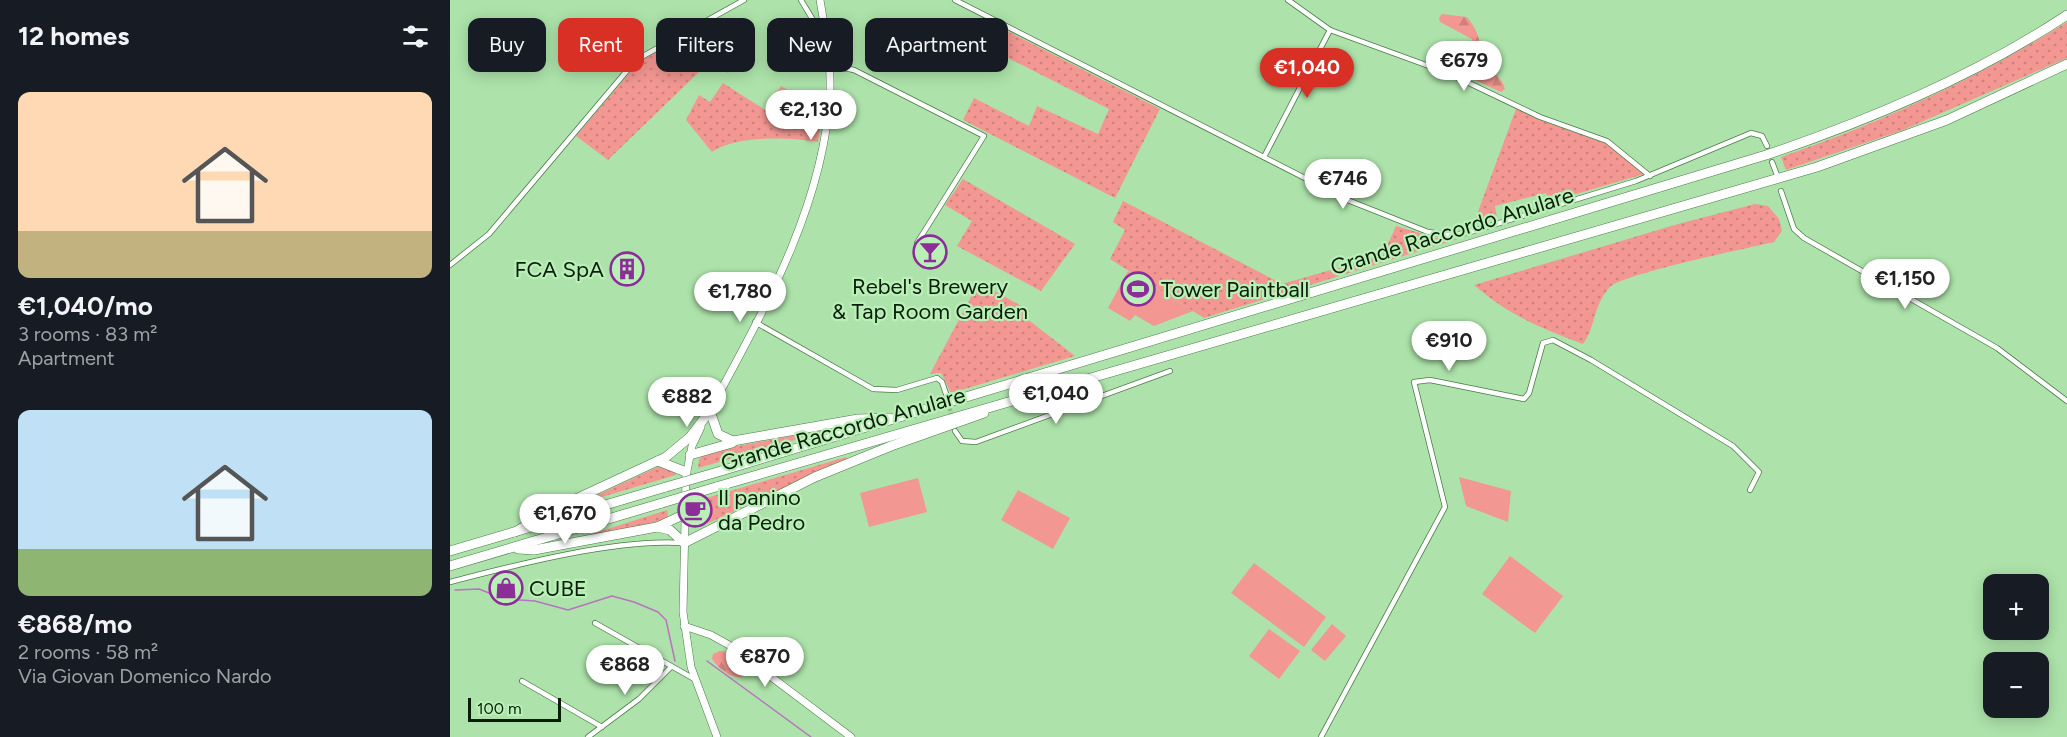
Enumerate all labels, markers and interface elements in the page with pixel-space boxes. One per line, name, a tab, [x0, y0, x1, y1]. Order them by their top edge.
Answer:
chip: Buy	[468, 18, 546, 72]
chip: Rent	[558, 18, 644, 72]
chip: Filters	[656, 18, 755, 72]
chip: New	[767, 18, 853, 72]
chip: Apartment	[865, 18, 1008, 72]
text: 12 homes	[18, 20, 129, 52]
icon: filters	[399, 20, 432, 53]
pin: €679	[1428, 41, 1500, 92]
pin: €1,040	[1258, 48, 1356, 99]
text: €679	[1440, 48, 1488, 72]
text: €1,040	[1274, 55, 1340, 79]
pin: €2,130	[762, 90, 860, 141]
text: €2,130	[779, 97, 843, 121]
icon: home	[171, 131, 279, 239]
pin: €746	[1307, 159, 1379, 210]
text: €746	[1318, 166, 1368, 190]
street label: Grande Raccordo Anulare	[1327, 181, 1577, 281]
bar icon: Rebel's Brewery & Tap Room Garden	[912, 234, 948, 270]
building icon: FCA SpA	[609, 251, 645, 287]
place label: FCA SpA	[514, 256, 604, 283]
pin: €1,150	[1856, 259, 1954, 310]
text: €1,150	[1875, 266, 1935, 290]
sports icon: Tower Paintball	[1120, 271, 1156, 307]
pin: €1,780	[691, 272, 789, 323]
place label: Rebel's Brewery & Tap Room Garden	[832, 273, 1028, 325]
place label: Tower Paintball	[1161, 276, 1309, 303]
text: €1,780	[708, 279, 772, 303]
text: €1,040/mo	[18, 290, 153, 322]
pin: €910	[1413, 321, 1485, 372]
text: 3 rooms · 83 m²	[18, 322, 157, 346]
text: €910	[1426, 328, 1472, 352]
text: Apartment	[18, 346, 115, 370]
pin: €1,040	[1007, 374, 1105, 425]
pin: €882	[651, 377, 723, 428]
street label: Grande Raccordo Anulare	[718, 381, 968, 477]
text: €1,040	[1023, 381, 1089, 405]
text: €882	[662, 384, 712, 408]
icon: home	[171, 449, 279, 557]
place label: Il panino da Pedro	[718, 484, 805, 536]
cafe icon: Il panino da Pedro	[677, 492, 713, 528]
pin: €1,670	[516, 494, 614, 545]
text: €1,670	[533, 501, 597, 525]
shop icon: CUBE	[488, 570, 524, 606]
map controls	[1983, 574, 2049, 718]
button: +	[1983, 574, 2049, 640]
place label: CUBE	[529, 575, 587, 602]
text: €868/mo	[18, 608, 132, 640]
pin: €870	[729, 637, 801, 688]
text: 2 rooms · 58 m²	[18, 640, 158, 664]
text: €870	[740, 644, 790, 668]
pin: €868	[589, 645, 661, 696]
text: €868	[600, 652, 650, 676]
button: −	[1983, 652, 2049, 718]
text: Via Giovan Domenico Nardo	[18, 664, 272, 688]
scale bar	[468, 695, 561, 722]
text: 100 m	[477, 699, 522, 718]

